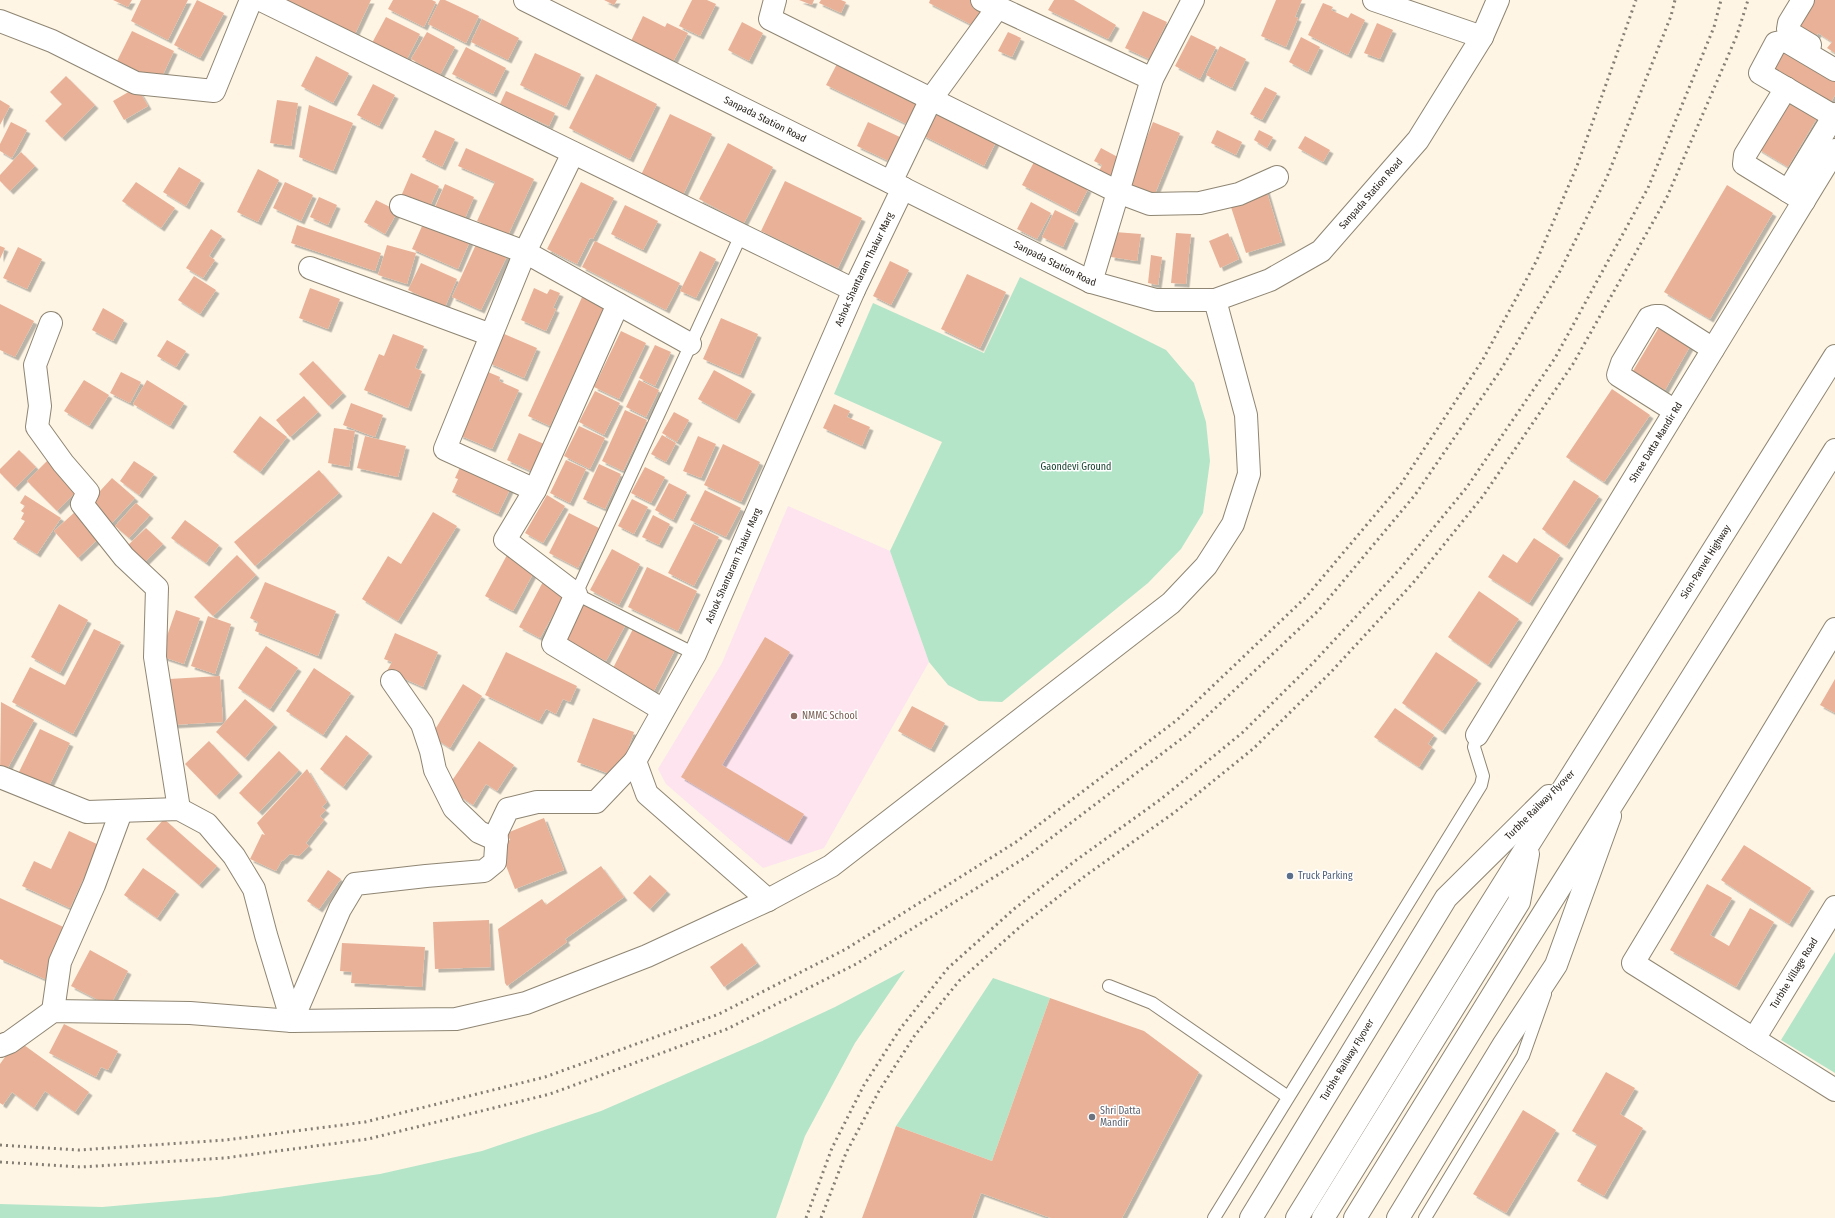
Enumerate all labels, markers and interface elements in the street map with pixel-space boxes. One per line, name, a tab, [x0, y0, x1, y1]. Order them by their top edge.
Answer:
street label: Sanpada Station Road	[722, 94, 808, 145]
street label: Sanpada Station Road	[1337, 156, 1405, 232]
street label: Ashok Shantaram Thakur Marg	[833, 210, 896, 328]
street label: Sanpada Station Road	[1012, 238, 1097, 289]
street label: Shree Datta Mandir Rd	[1627, 400, 1685, 485]
park label: Gaondevi Ground	[1041, 461, 1111, 473]
street label: Ashok Shantaram Thakur Marg	[703, 506, 764, 625]
street label: Sion-Panvel Highway	[1678, 522, 1734, 601]
place label: NMMC School	[802, 710, 858, 722]
marker: NMMC School	[789, 711, 799, 721]
street label: Turbhe Railway Flyover	[1503, 767, 1578, 842]
place label: Truck Parking	[1298, 870, 1353, 882]
marker: Truck Parking	[1285, 871, 1295, 881]
street label: Turbhe Village Road	[1768, 936, 1821, 1011]
street label: Turbhe Railway Flyover	[1318, 1016, 1377, 1103]
place label: Shri Datta Mandir	[1100, 1105, 1141, 1129]
marker: Shri Datta Mandir	[1087, 1112, 1097, 1122]

